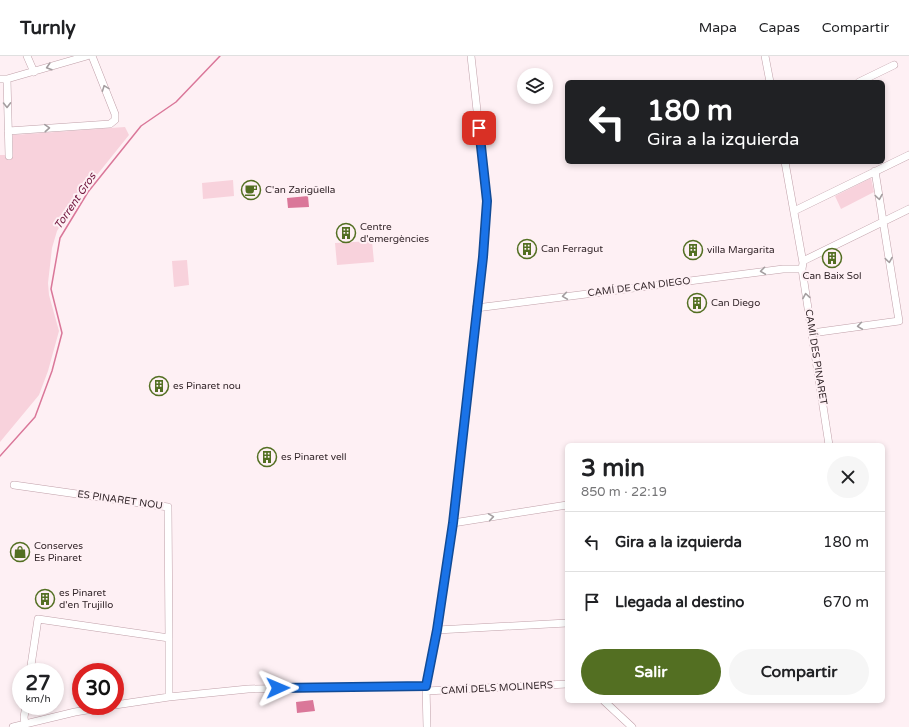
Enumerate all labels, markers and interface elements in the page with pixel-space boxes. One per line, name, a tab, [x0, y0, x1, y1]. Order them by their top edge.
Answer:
text: Turnly	[20, 17, 76, 39]
text: Mapa	[699, 19, 737, 36]
text: Capas	[759, 19, 800, 36]
text: Compartir	[822, 19, 889, 36]
one-way arrow	[46, 62, 53, 71]
map controls	[517, 68, 553, 104]
button: layers	[517, 68, 553, 104]
one-way arrow	[101, 84, 109, 91]
text: 180 m	[647, 94, 733, 128]
icon: left	[581, 96, 633, 148]
one-way arrow	[3, 102, 12, 108]
pin	[462, 111, 496, 145]
icon: arrive	[468, 117, 490, 139]
one-way arrow	[44, 124, 50, 133]
text: Gira a la izquierda	[647, 128, 799, 150]
water label: Torrent Gros	[51, 170, 99, 232]
cafe icon: C'an Zarigüella	[240, 179, 262, 201]
place label: C'an Zarigüella	[265, 184, 335, 196]
one-way arrow	[874, 193, 883, 200]
place label: Centre d'emergències	[360, 221, 429, 245]
building icon: Centre d'emergències	[335, 222, 357, 244]
building icon: Can Ferragut	[516, 238, 538, 260]
building icon: villa Margarita	[682, 239, 704, 261]
place label: Can Ferragut	[541, 243, 603, 255]
place label: villa Margarita	[707, 244, 775, 256]
building icon: Can Baix Sol	[821, 247, 843, 269]
one-way arrow	[884, 257, 893, 263]
one-way arrow	[760, 266, 766, 275]
place label: Can Baix Sol	[802, 270, 862, 282]
street label: CAMÍ DE CAN DIEGO	[587, 275, 691, 299]
one-way arrow	[562, 291, 568, 300]
building icon: Can Diego	[686, 292, 708, 314]
one-way arrow	[802, 293, 811, 299]
place label: Can Diego	[711, 297, 760, 309]
street label: CAMÍ DES PINARET	[803, 308, 829, 406]
one-way arrow	[857, 321, 863, 330]
building icon: es Pinaret nou	[148, 375, 170, 397]
place label: es Pinaret nou	[173, 380, 241, 392]
building icon: es Pinaret vell	[256, 446, 278, 468]
place label: es Pinaret vell	[281, 451, 347, 463]
text: 3 min	[581, 454, 645, 483]
button: close	[827, 456, 869, 498]
text: 850 m · 22:19	[581, 484, 667, 500]
street label: ES PINARET NOU	[77, 488, 163, 512]
one-way arrow	[488, 513, 494, 522]
icon: left	[581, 531, 603, 553]
text: Gira a la izquierda	[615, 533, 742, 551]
text: 180 m	[823, 533, 869, 551]
place label: Conserves Es Pinaret	[34, 540, 83, 564]
shop icon: Conserves Es Pinaret	[9, 541, 31, 563]
place label: es Pinaret d'en Trujillo	[59, 587, 113, 611]
building icon: es Pinaret d'en Trujillo	[34, 588, 56, 610]
icon: arrive	[581, 591, 603, 613]
text: Llegada al destino	[615, 593, 744, 611]
text: 670 m	[823, 593, 869, 611]
button: Salir	[581, 649, 721, 695]
button: Compartir	[729, 649, 869, 695]
speed limit sign: 30	[72, 663, 124, 715]
position arrow	[257, 667, 299, 709]
text: 27	[25, 672, 51, 696]
street label: CAMÍ DELS MOLINERS	[441, 679, 553, 697]
text: km/h	[25, 693, 51, 705]

